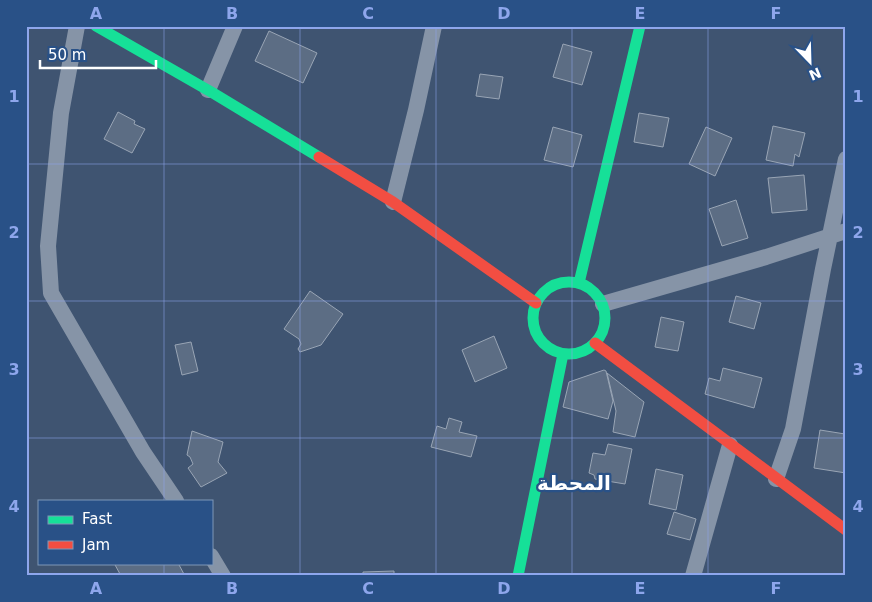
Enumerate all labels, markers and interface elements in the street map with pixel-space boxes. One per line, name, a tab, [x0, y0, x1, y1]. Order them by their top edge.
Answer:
text: A	[90, 4, 103, 23]
text: B	[226, 4, 238, 23]
text: C	[362, 4, 374, 23]
text: D	[497, 4, 511, 23]
text: E	[635, 4, 645, 23]
text: F	[771, 4, 781, 23]
scale bar	[40, 38, 156, 70]
north arrow	[784, 38, 834, 88]
text: 50 m	[48, 46, 86, 64]
text: N	[807, 64, 824, 84]
text: 1	[8, 87, 20, 106]
text: 1	[852, 87, 864, 106]
text: 2	[8, 223, 20, 242]
text: 2	[852, 223, 864, 242]
text: 3	[8, 360, 20, 379]
text: 3	[852, 360, 864, 379]
district label: المحطة	[537, 471, 611, 495]
text: 4	[8, 497, 20, 516]
text: 4	[852, 497, 864, 516]
legend	[38, 500, 212, 564]
text: Fast	[82, 510, 112, 528]
text: Jam	[81, 536, 110, 554]
text: A	[90, 579, 103, 598]
text: B	[226, 579, 238, 598]
text: C	[362, 579, 374, 598]
text: D	[497, 579, 511, 598]
text: E	[635, 579, 645, 598]
text: F	[771, 579, 781, 598]

